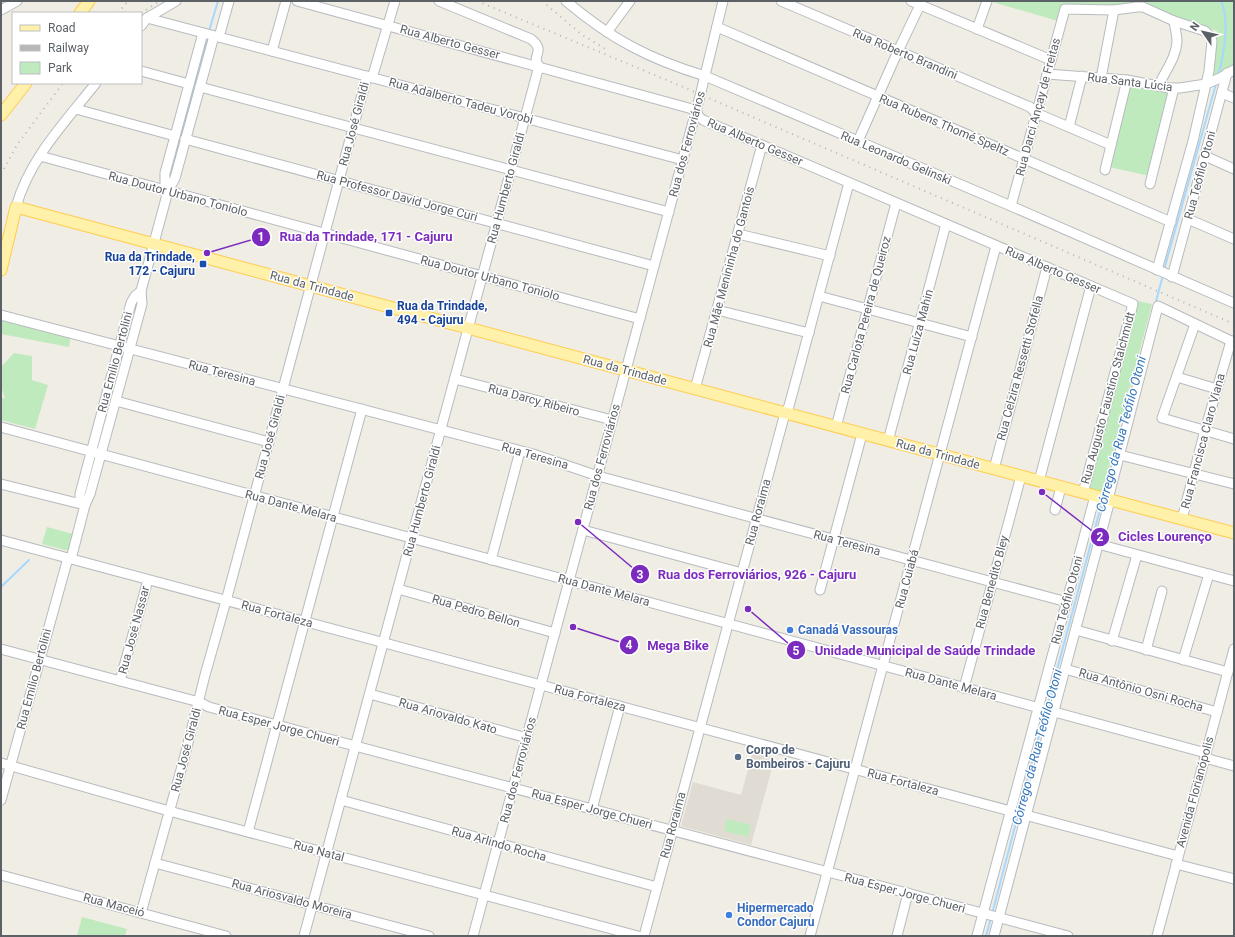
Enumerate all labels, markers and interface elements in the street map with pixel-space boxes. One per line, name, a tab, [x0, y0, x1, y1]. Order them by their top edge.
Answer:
legend	[12, 12, 142, 84]
north arrow	[1183, 12, 1223, 52]
text: N	[1188, 20, 1203, 34]
text: Road	[48, 21, 76, 35]
street label: Rua Alberto Gesser	[399, 22, 501, 62]
street label: Rua Roberto Brandini	[850, 26, 960, 82]
street label: Rua Darci Ançay de Freitas	[1013, 36, 1063, 178]
text: Railway	[48, 41, 89, 55]
text: Park	[48, 61, 73, 75]
street label: Rua Santa Lúcia	[1087, 70, 1173, 94]
street label: Rua Adalberto Tadeu Vorobi	[387, 75, 535, 127]
street label: Rua José Giraldi	[336, 80, 372, 168]
street label: Rua dos Ferroviários	[666, 89, 708, 199]
street label: Rua Rubens Thomé Speltz	[877, 91, 1011, 159]
street label: Rua Alberto Gesser	[705, 115, 805, 169]
street label: Rua Leonardo Gelinski	[838, 128, 954, 188]
street label: Rua Teófilo Otoni	[1181, 129, 1219, 221]
street label: Rua Humberto Giraldi	[484, 131, 528, 245]
street label: Rua Professor David Jorge Curi	[315, 168, 479, 224]
street label: Rua Doutor Urbano Toniolo	[107, 169, 249, 219]
street label: Rua Mãe Menininha do Gantois	[701, 185, 757, 349]
callout: Rua da Trindade, 171 - Cajuru	[251, 224, 461, 249]
text: Rua da Trindade, 171 - Cajuru	[279, 229, 453, 244]
text: 1	[258, 230, 264, 244]
street label: Rua Carlota Pereira de Queiroz	[838, 235, 894, 395]
street label: Rua Alberto Gesser	[1003, 243, 1103, 297]
place label: Rua da Trindade, 172 - Cajuru	[105, 250, 195, 278]
street label: Rua Doutor Urbano Toniolo	[419, 253, 561, 303]
marker: Rua da Trindade, 172 - Cajuru	[198, 259, 208, 269]
street label: Rua da Trindade	[269, 268, 355, 304]
street label: Rua Luíza Mahin	[900, 288, 936, 376]
street label: Rua Celzira Ressetti Stofella	[994, 294, 1046, 442]
place label: Rua da Trindade, 494 - Cajuru	[397, 299, 487, 327]
marker: Rua da Trindade, 494 - Cajuru	[384, 308, 394, 318]
street label: Rua Emílio Bertolini	[95, 310, 135, 414]
street label: Rua Augusto Faustino Stalchmidt	[1078, 310, 1138, 486]
street label: Rua da Trindade	[582, 352, 668, 388]
water label: Córrego da Rua Teófilo Otoni	[1093, 354, 1149, 514]
street label: Rua Teresina	[187, 357, 257, 389]
street label: Rua Francisca Claro Viana	[1178, 372, 1228, 510]
street label: Rua Darcy Ribeiro	[487, 381, 581, 419]
street label: Rua José Giraldi	[252, 393, 288, 481]
street label: Rua dos Ferroviários	[581, 402, 623, 512]
street label: Rua da Trindade	[895, 436, 981, 472]
street label: Rua Teresina	[500, 440, 570, 472]
street label: Rua Humberto Giraldi	[400, 444, 444, 558]
street label: Rua Roraima	[742, 477, 774, 547]
street label: Rua Dante Melara	[244, 487, 338, 525]
callout: Cicles Lourenço	[1090, 524, 1220, 549]
street label: Rua Teresina	[812, 527, 882, 559]
text: Cicles Lourenço	[1118, 529, 1212, 544]
text: 2	[1097, 530, 1104, 544]
street label: Rua Benedito Bley	[973, 534, 1011, 630]
street label: Rua Cuiabá	[892, 548, 922, 610]
street label: Rua Teófilo Otoni	[1048, 554, 1086, 646]
callout: Rua dos Ferroviários, 926 - Cajuru	[630, 562, 865, 587]
text: Rua dos Ferroviários, 926 - Cajuru	[658, 567, 856, 582]
text: 3	[637, 568, 644, 582]
street label: Rua Dante Melara	[557, 571, 651, 609]
street label: Rua José Nassar	[116, 584, 152, 676]
street label: Rua Pedro Bellon	[430, 592, 522, 630]
street label: Rua Fortaleza	[240, 598, 314, 630]
place label: Canadá Vassouras	[798, 623, 898, 637]
marker: Canadá Vassouras	[785, 625, 795, 635]
street label: Rua Emílio Bertolini	[14, 627, 54, 731]
callout: Mega Bike	[619, 633, 716, 658]
text: 4	[626, 638, 633, 652]
text: Mega Bike	[647, 638, 709, 653]
callout: Unidade Municipal de Saúde Trindade	[786, 638, 1043, 663]
text: Unidade Municipal de Saúde Trindade	[815, 643, 1035, 658]
text: 5	[793, 644, 800, 658]
street label: Rua Dante Melara	[904, 665, 998, 703]
street label: Rua Antônio Osni Rocha	[1077, 666, 1205, 714]
water label: Córrego da Rua Teófilo Otoni	[1009, 667, 1065, 827]
street label: Rua Fortaleza	[553, 682, 627, 714]
street label: Rua Ariovaldo Kato	[397, 695, 499, 737]
street label: Rua Esper Jorge Chueri	[217, 703, 341, 749]
street label: Rua José Giraldi	[168, 706, 204, 794]
street label: Rua dos Ferroviários	[497, 715, 539, 825]
street label: Avenida Florianópolis	[1173, 735, 1217, 849]
place label: Corpo de Bombeiros - Cajuru	[746, 743, 851, 771]
marker: Corpo de Bombeiros - Cajuru	[733, 752, 743, 762]
street label: Rua Fortaleza	[866, 766, 940, 798]
street label: Rua Esper Jorge Chueri	[530, 786, 654, 832]
street label: Rua Roraima	[657, 790, 689, 860]
street label: Rua Arlindo Rocha	[450, 824, 548, 864]
street label: Rua Natal	[292, 838, 346, 864]
street label: Rua Esper Jorge Chueri	[843, 870, 967, 916]
street label: Rua Ariosvaldo Moreira	[230, 876, 354, 922]
street label: Rua Maceió	[82, 890, 146, 920]
place label: Hipermercado Condor Cajuru	[737, 901, 815, 929]
marker: Hipermercado Condor Cajuru	[724, 910, 734, 920]

